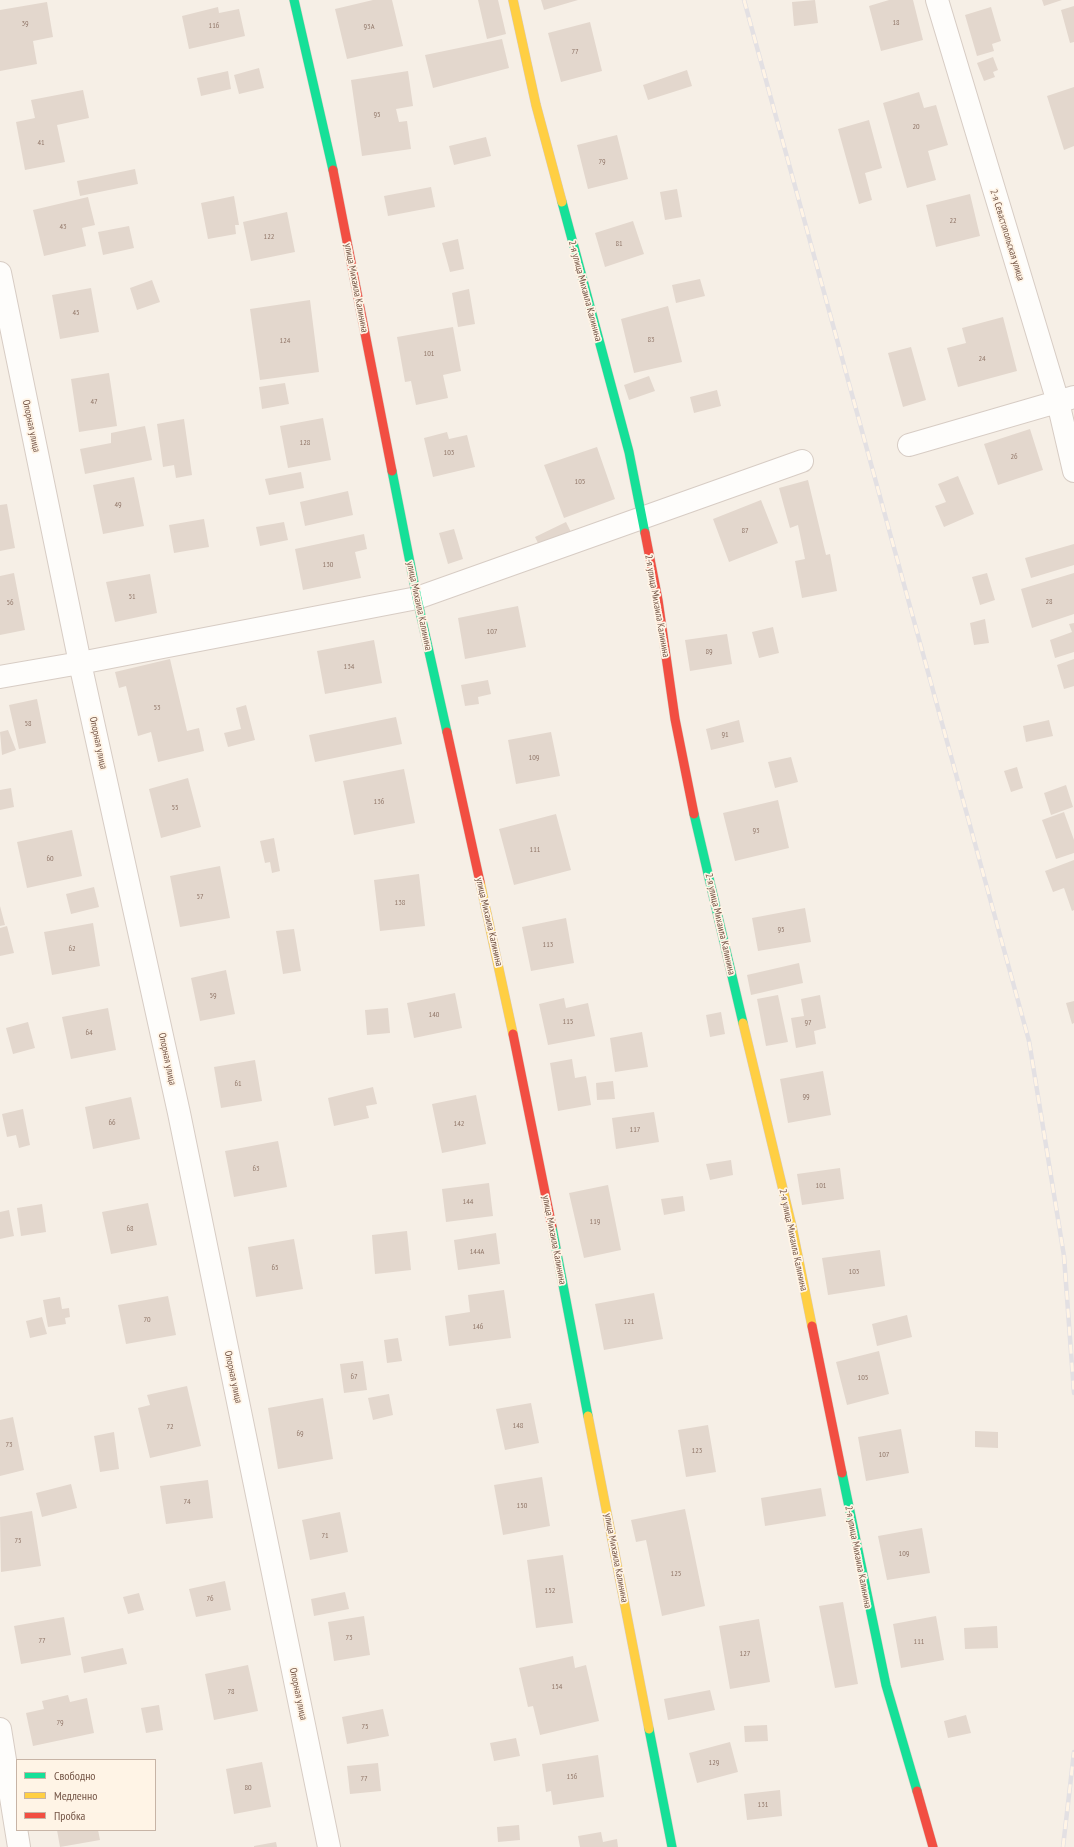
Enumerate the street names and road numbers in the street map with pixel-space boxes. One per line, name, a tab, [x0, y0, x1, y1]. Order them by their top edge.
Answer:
street label: 2-я Севастопольская улица	[987, 188, 1027, 282]
street label: 2-я улица Михаила Калинина	[566, 239, 604, 343]
street label: улица Михаила Калинина	[341, 242, 371, 334]
street label: Опорная улица	[20, 399, 42, 453]
street label: 2-я улица Михаила Калинина	[642, 554, 672, 658]
street label: улица Михаила Калинина	[404, 560, 434, 652]
street label: Опорная улица	[87, 716, 109, 770]
street label: 2-я улица Михаила Калинина	[702, 872, 738, 976]
street label: улица Михаила Калинина	[473, 877, 505, 967]
street label: Опорная улица	[156, 1032, 178, 1086]
street label: 2-я улица Михаила Калинина	[776, 1188, 810, 1292]
street label: улица Михаила Калинина	[539, 1194, 569, 1286]
street label: Опорная улица	[222, 1350, 244, 1404]
street label: 2-я улица Михаила Калинина	[842, 1505, 874, 1609]
street label: улица Михаила Калинина	[601, 1512, 631, 1604]
street label: Опорная улица	[287, 1667, 309, 1721]

